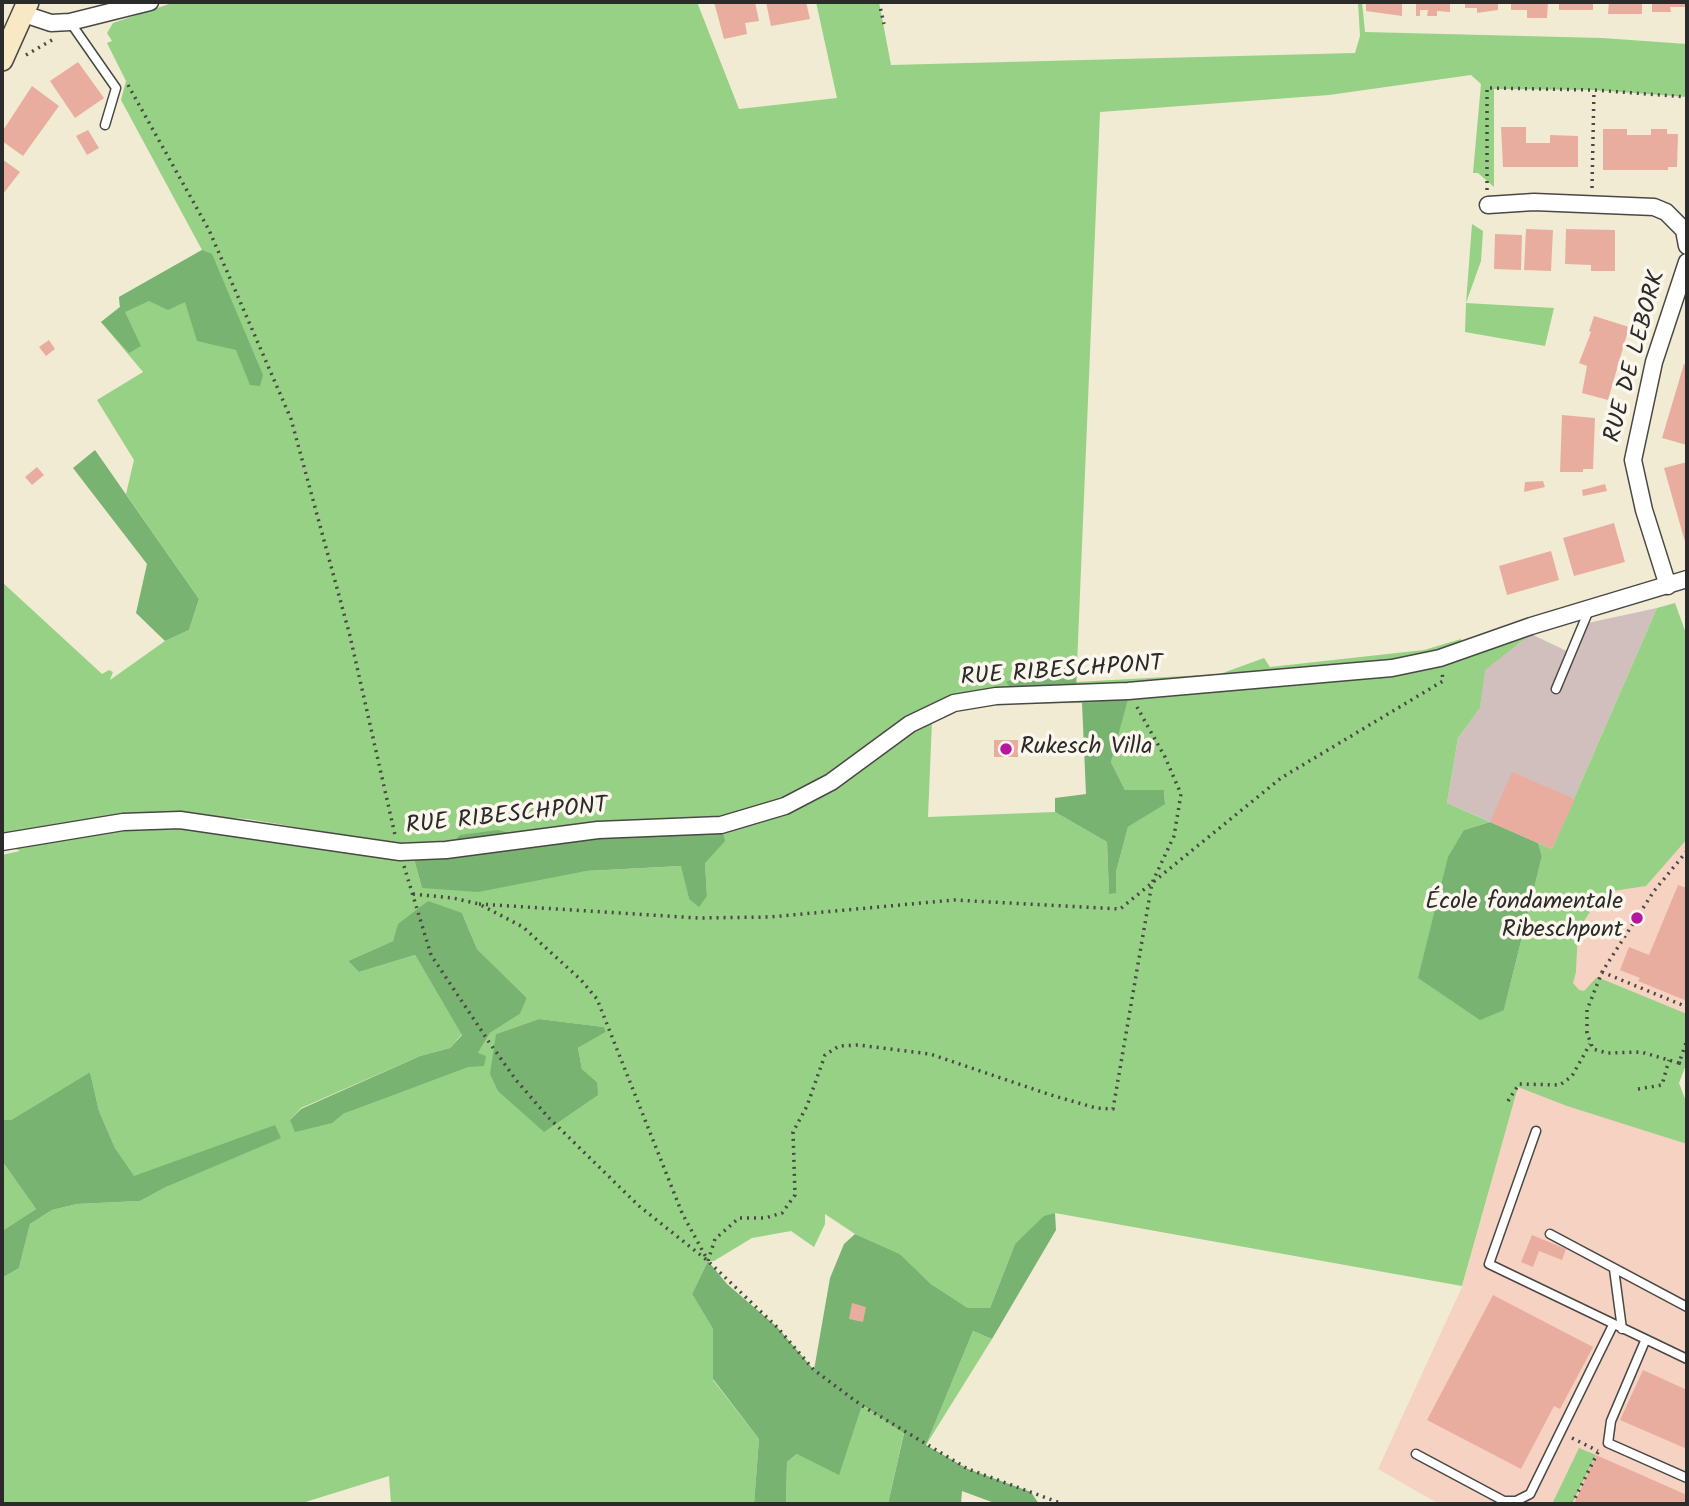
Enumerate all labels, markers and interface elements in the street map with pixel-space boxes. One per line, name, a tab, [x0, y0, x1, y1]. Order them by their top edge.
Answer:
street label: RUE DE LEBORK	[1600, 268, 1674, 446]
street label: RUE RIBESCHPONT	[960, 652, 1164, 694]
place label: Rukesch Villa	[1020, 735, 1153, 763]
marker: Rukesch Villa	[998, 741, 1014, 757]
street label: RUE RIBESCHPONT	[405, 793, 609, 843]
place label: École fondamentale Ribeschpont	[1425, 890, 1623, 946]
marker: École fondamentale Ribeschpont	[1629, 910, 1645, 926]

